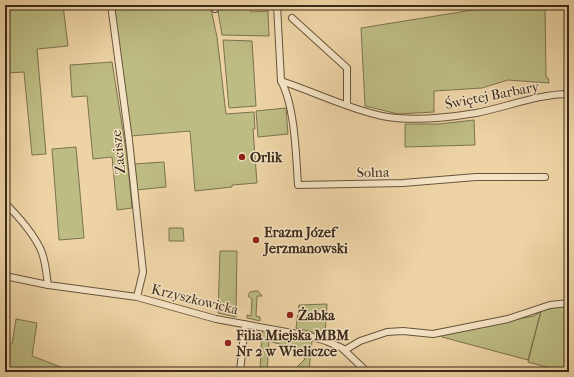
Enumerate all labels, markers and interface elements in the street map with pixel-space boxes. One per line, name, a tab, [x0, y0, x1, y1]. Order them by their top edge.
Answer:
street label: Świętej Barbary	[443, 77, 541, 113]
street label: Zacisze	[108, 129, 129, 175]
place label: Orlik	[250, 149, 283, 166]
marker: Orlik	[237, 152, 247, 162]
street label: Solna	[357, 164, 390, 181]
place label: Erazm Józef Jerzmanowski	[262, 224, 349, 257]
marker: Erazm Józef Jerzmanowski	[251, 235, 261, 245]
street label: Krzyszkowicka	[150, 280, 241, 319]
place label: Żabka	[298, 306, 335, 324]
marker: Żabka	[285, 310, 295, 320]
place label: Filia Miejska MBM Nr 2 w Wieliczce	[235, 327, 349, 360]
marker: Filia Miejska MBM Nr 2 w Wieliczce	[223, 338, 233, 348]

